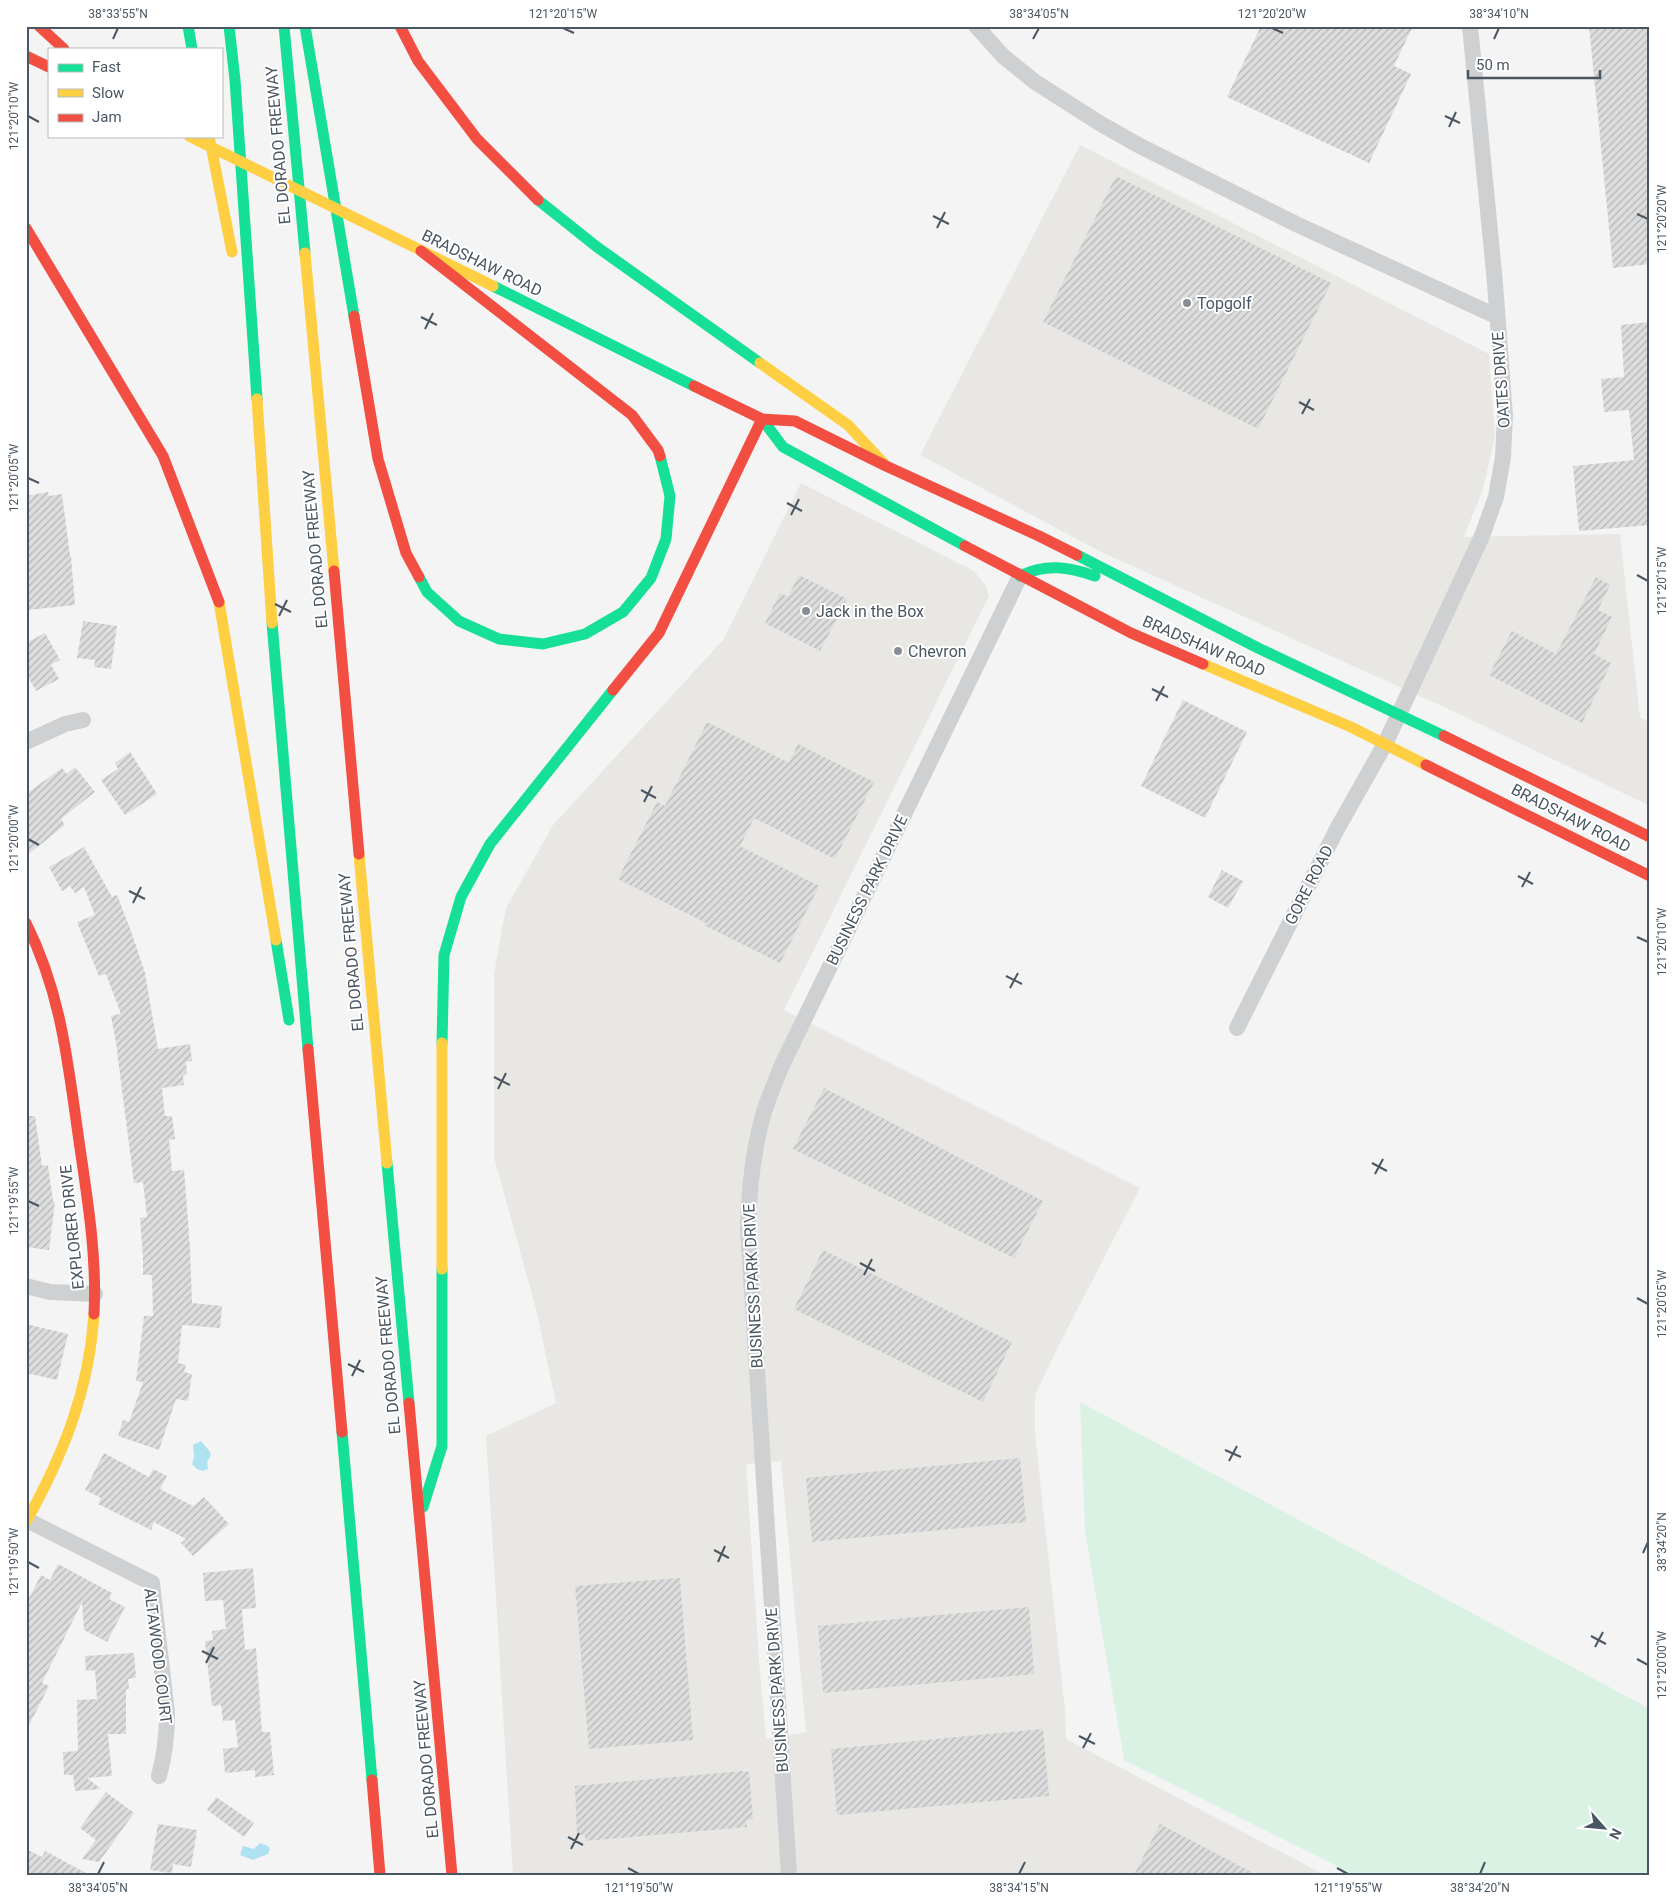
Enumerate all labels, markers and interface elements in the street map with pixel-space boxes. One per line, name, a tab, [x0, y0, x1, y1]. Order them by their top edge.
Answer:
text: 38°33'55"N	[88, 7, 148, 21]
text: 121°20'15"W	[529, 7, 597, 21]
text: 38°34'05"N	[1009, 7, 1069, 21]
text: 121°20'20"W	[1238, 7, 1306, 21]
text: 38°34'10"N	[1469, 7, 1529, 21]
legend	[48, 48, 222, 138]
scale bar	[1468, 48, 1601, 80]
text: 50 m	[1476, 56, 1510, 74]
text: Fast	[92, 58, 121, 76]
street label: EL DORADO FREEWAY	[262, 65, 294, 225]
text: 121°20'10"W	[7, 82, 21, 150]
text: Slow	[92, 84, 124, 102]
text: Jam	[92, 108, 122, 126]
text: 121°20'20"W	[1655, 185, 1669, 253]
street label: BRADSHAW ROAD	[419, 226, 545, 300]
place label: Topgolf	[1197, 294, 1252, 313]
marker: Topgolf	[1181, 297, 1193, 309]
street label: OATES DRIVE	[1488, 331, 1514, 429]
text: 121°20'05"W	[7, 444, 21, 512]
street label: EL DORADO FREEWAY	[299, 469, 331, 629]
text: 121°20'15"W	[1655, 547, 1669, 615]
place label: Jack in the Box	[816, 602, 924, 621]
marker: Jack in the Box	[800, 605, 812, 617]
street label: BRADSHAW ROAD	[1140, 612, 1268, 680]
place label: Chevron	[908, 642, 967, 661]
marker: Chevron	[892, 645, 904, 657]
street label: BRADSHAW ROAD	[1508, 780, 1634, 856]
text: 121°20'00"W	[7, 805, 21, 873]
street label: BUSINESS PARK DRIVE	[822, 812, 912, 968]
street label: GORE ROAD	[1281, 842, 1337, 928]
street label: EL DORADO FREEWAY	[335, 872, 367, 1032]
text: 121°20'10"W	[1655, 908, 1669, 976]
street label: EXPLORER DRIVE	[56, 1164, 88, 1290]
text: 121°19'55"W	[7, 1167, 21, 1235]
street label: BUSINESS PARK DRIVE	[739, 1203, 767, 1369]
text: 121°20'05"W	[1655, 1270, 1669, 1338]
street label: EL DORADO FREEWAY	[372, 1275, 404, 1435]
text: 38°34'20"N	[1655, 1512, 1669, 1572]
text: 121°19'50"W	[7, 1528, 21, 1596]
street label: ALTAWOOD COURT	[140, 1587, 176, 1726]
street label: BUSINESS PARK DRIVE	[762, 1607, 792, 1773]
text: 121°20'00"W	[1655, 1631, 1669, 1699]
street label: EL DORADO FREEWAY	[410, 1679, 442, 1839]
north arrow	[1578, 1804, 1628, 1854]
text: N	[1606, 1826, 1625, 1842]
text: 38°34'05"N	[68, 1881, 128, 1895]
text: 121°19'50"W	[605, 1881, 673, 1895]
text: 38°34'15"N	[989, 1881, 1049, 1895]
text: 121°19'55"W	[1314, 1881, 1382, 1895]
text: 38°34'20"N	[1450, 1881, 1510, 1895]

